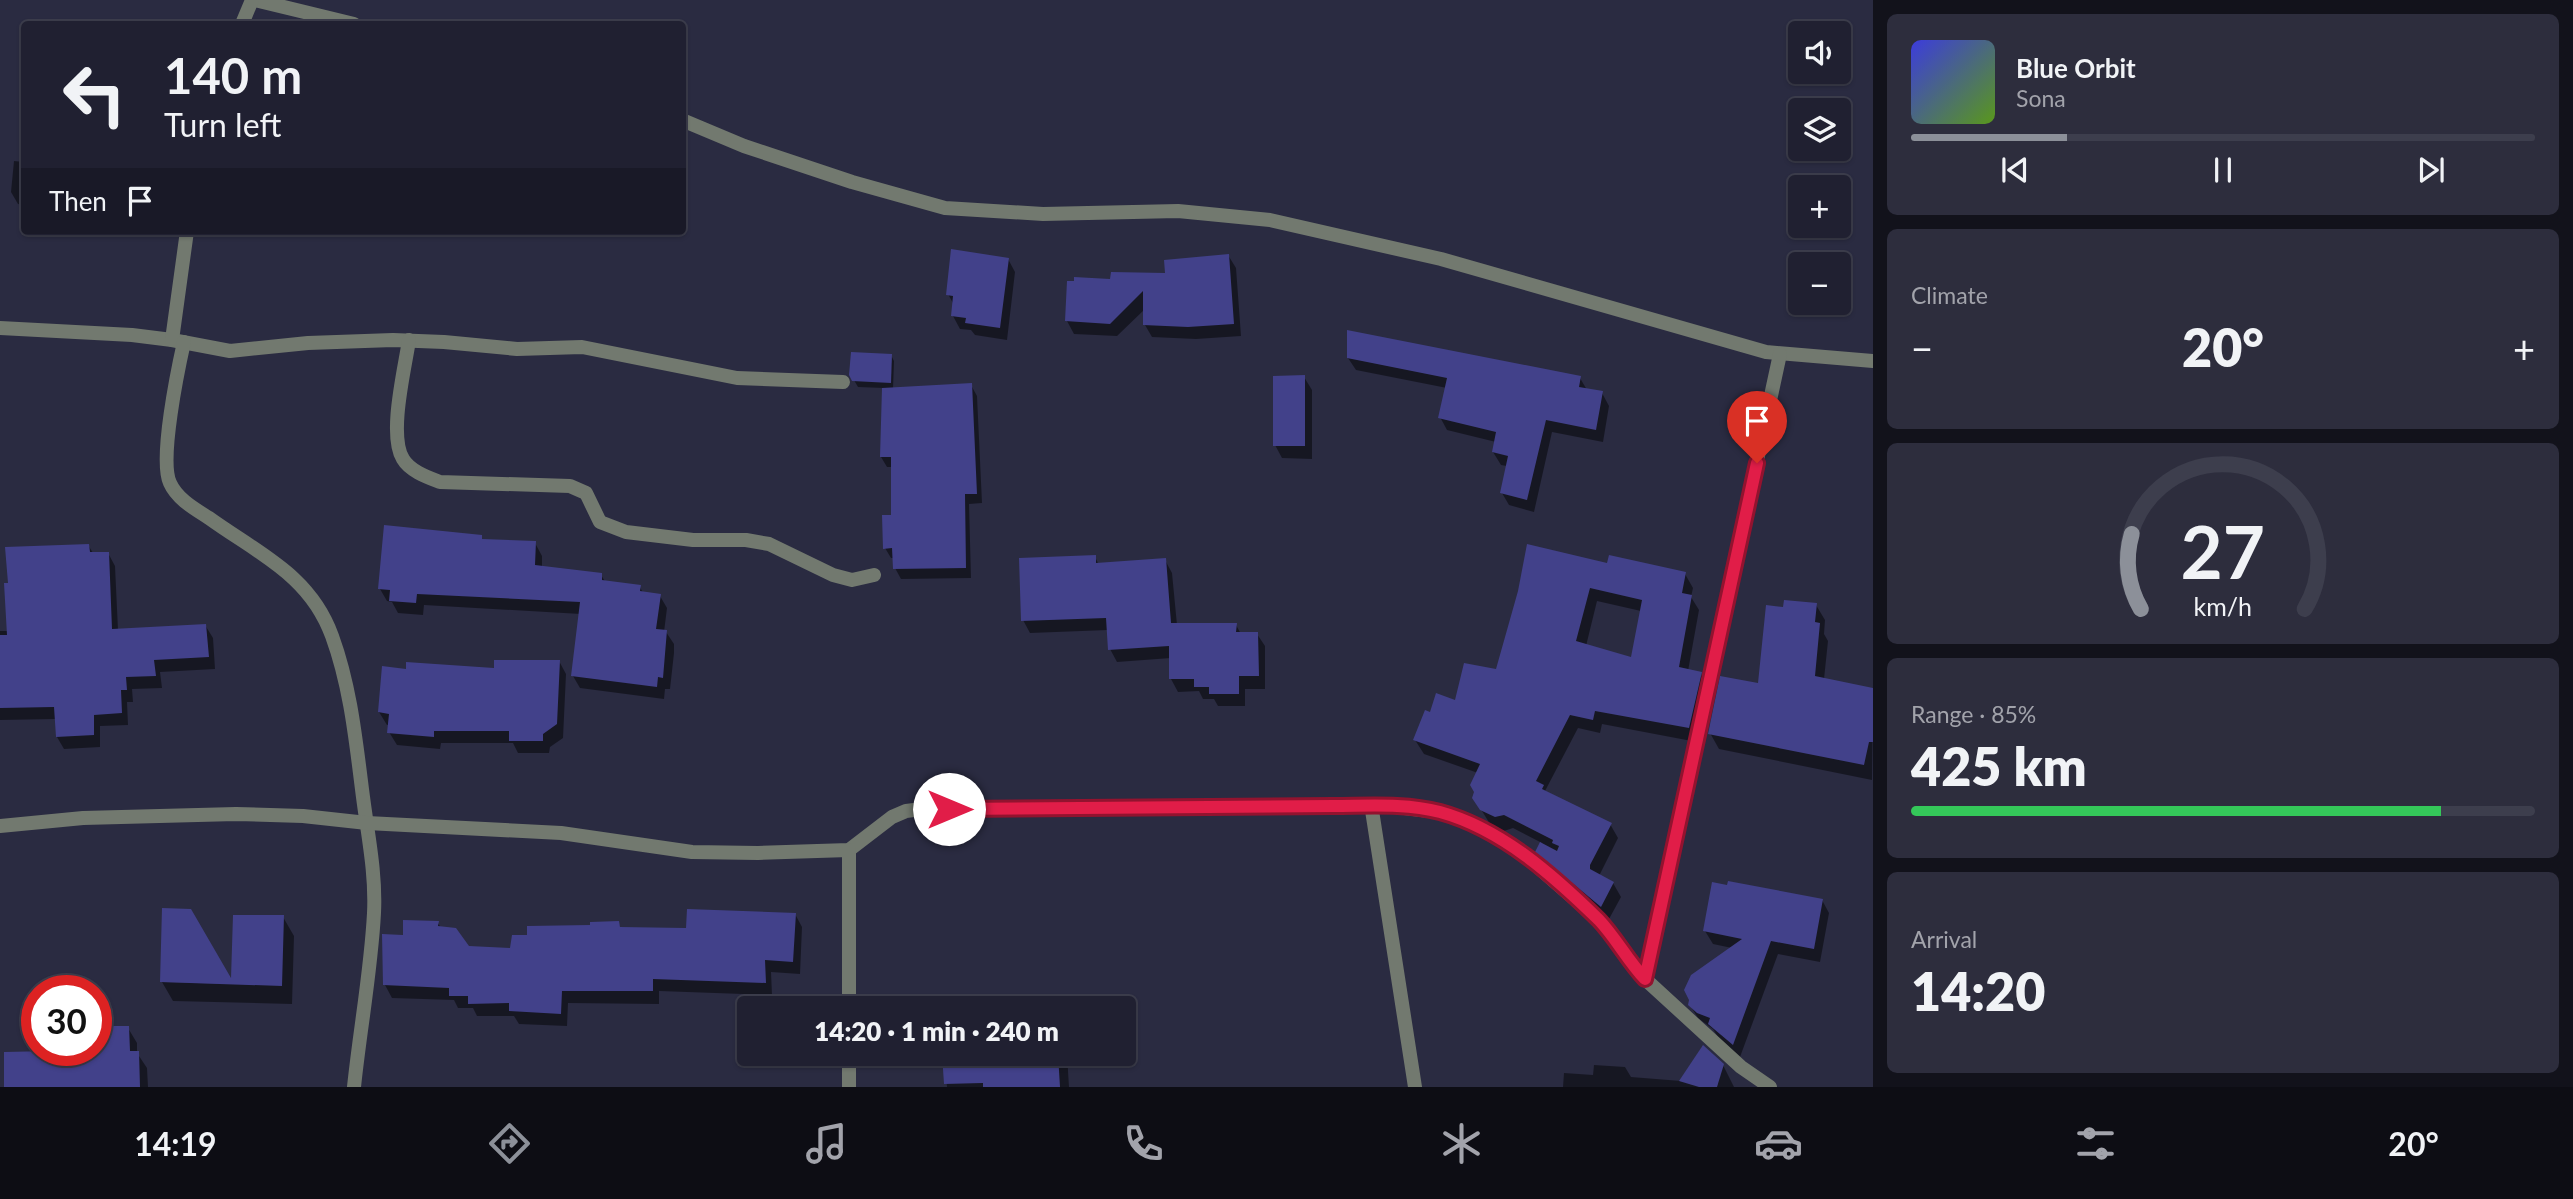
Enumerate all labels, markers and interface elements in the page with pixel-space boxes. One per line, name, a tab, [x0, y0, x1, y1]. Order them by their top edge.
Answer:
map controls	[1788, 21, 1851, 315]
button: sound	[1788, 21, 1851, 84]
text: 140 m	[164, 46, 302, 104]
icon: left	[49, 49, 140, 140]
text: Blue Orbit	[2016, 52, 2136, 84]
text: Sona	[2016, 84, 2066, 112]
button: layers	[1788, 98, 1851, 161]
text: Turn left	[164, 105, 281, 144]
icon: previous	[1996, 151, 2034, 189]
icon: pause	[2204, 151, 2242, 189]
icon: next	[2412, 151, 2450, 189]
button: +	[1788, 175, 1851, 238]
icon: arrive	[121, 182, 159, 220]
text: Then	[49, 185, 107, 217]
button: −	[1788, 252, 1851, 315]
text: Climate	[1911, 281, 1988, 309]
text: 20°	[2182, 316, 2264, 378]
text: −	[1911, 325, 1933, 371]
text: +	[2513, 325, 2535, 371]
pin	[1727, 391, 1787, 463]
icon: arrive	[1738, 402, 1776, 440]
text: 27	[2181, 508, 2265, 596]
text: km/h	[2194, 591, 2252, 621]
text: Range · 85%	[1911, 700, 2036, 728]
text: 425 km	[1911, 735, 2087, 797]
position arrow	[912, 772, 986, 846]
text: Arrival	[1911, 925, 1977, 953]
text: 14:20	[1911, 960, 2045, 1022]
speed limit sign: 30	[21, 975, 112, 1066]
text: 14:20 · 1 min · 240 m	[814, 1015, 1059, 1047]
icon: directions	[485, 1119, 534, 1168]
icon: music	[802, 1119, 851, 1168]
icon: phone	[1119, 1119, 1168, 1168]
icon: climate	[1437, 1119, 1486, 1168]
icon: car	[1754, 1119, 1803, 1168]
icon: filters	[2071, 1119, 2120, 1168]
text: 14:19	[134, 1124, 217, 1163]
text: 20°	[2388, 1124, 2439, 1163]

